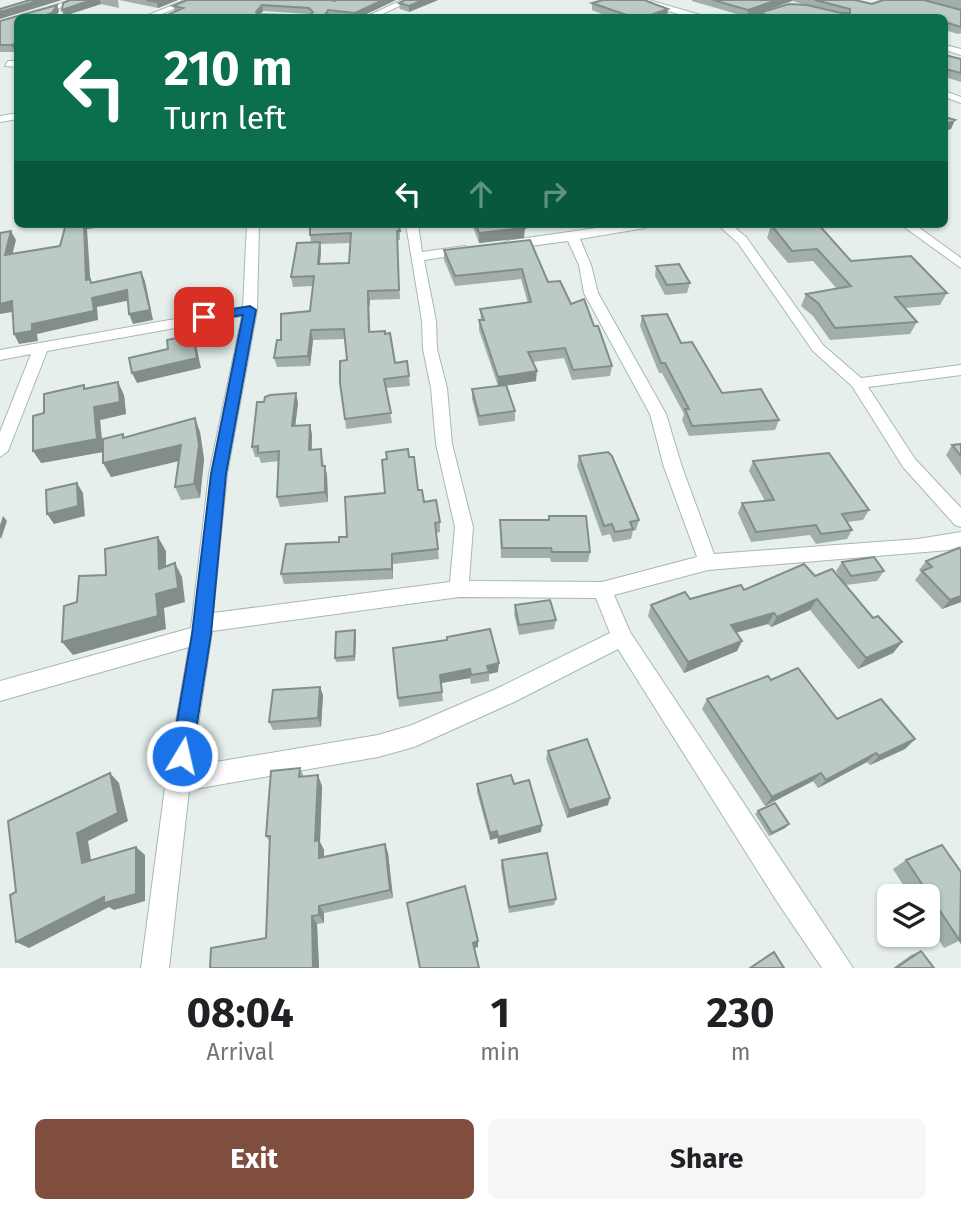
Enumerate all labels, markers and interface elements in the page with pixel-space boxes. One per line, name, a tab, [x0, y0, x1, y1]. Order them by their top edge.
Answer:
text: 210 m	[164, 39, 293, 98]
icon: left	[49, 42, 140, 133]
text: Turn left	[164, 99, 286, 137]
icon: left	[389, 175, 427, 213]
icon: ahead	[462, 175, 500, 213]
icon: right	[535, 175, 573, 213]
pin	[174, 287, 234, 347]
icon: arrive	[185, 298, 223, 336]
position arrow	[145, 719, 219, 793]
map controls	[877, 884, 940, 947]
button: layers	[877, 884, 940, 947]
text: 08:04	[187, 988, 294, 1038]
text: 1	[490, 988, 510, 1038]
text: 230	[707, 988, 774, 1038]
text: Arrival	[206, 1038, 274, 1066]
text: min	[480, 1038, 520, 1066]
text: m	[731, 1038, 750, 1066]
button: Exit	[35, 1119, 474, 1199]
button: Share	[488, 1119, 926, 1199]

